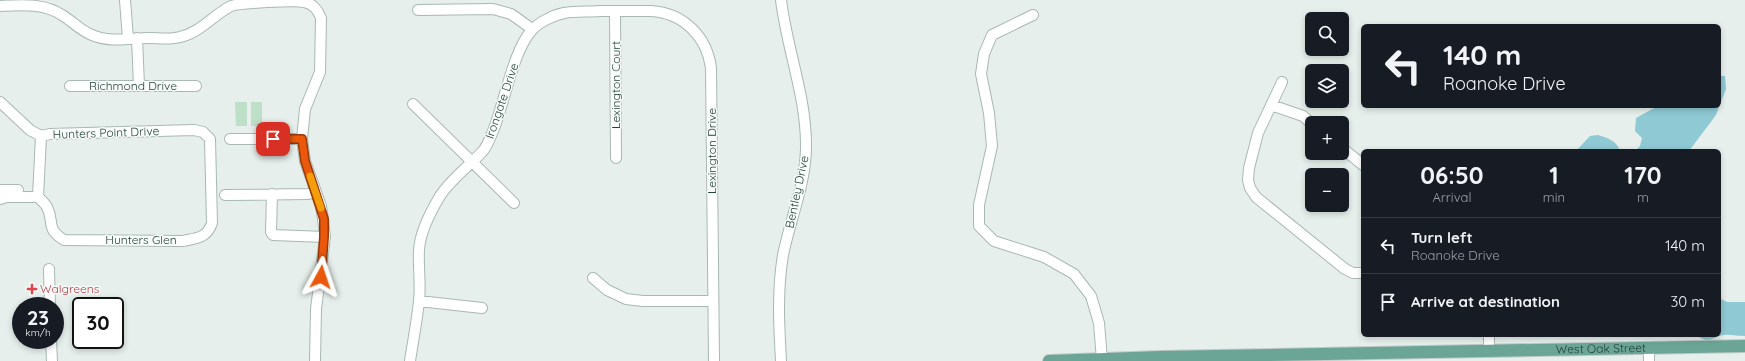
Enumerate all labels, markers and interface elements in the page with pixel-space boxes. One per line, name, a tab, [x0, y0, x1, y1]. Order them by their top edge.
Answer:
map controls	[1305, 12, 1349, 212]
button: search	[1305, 12, 1349, 56]
text: 140 m	[1443, 37, 1521, 72]
icon: left	[1377, 40, 1429, 92]
street label: Lexington Court	[608, 41, 623, 129]
street label: Irongate Drive	[482, 61, 522, 141]
button: layers	[1305, 64, 1349, 108]
text: Roanoke Drive	[1443, 72, 1566, 95]
street label: Richmond Drive	[89, 78, 177, 93]
street label: Lexington Drive	[704, 108, 719, 194]
button: +	[1305, 116, 1349, 160]
pin	[256, 122, 290, 156]
street label: Hunters Point Drive	[52, 123, 160, 142]
icon: arrive	[262, 128, 284, 150]
street label: Bentley Drive	[781, 154, 812, 230]
text: 06:50	[1420, 160, 1483, 190]
text: 1	[1549, 160, 1559, 190]
text: 170	[1624, 160, 1662, 190]
button: −	[1305, 168, 1349, 212]
text: Arrival	[1432, 189, 1471, 205]
text: min	[1543, 189, 1565, 205]
text: m	[1637, 189, 1649, 205]
text: Turn left	[1411, 228, 1473, 247]
street label: Hunters Glen	[105, 232, 177, 247]
icon: left	[1377, 235, 1399, 257]
text: 140 m	[1665, 236, 1705, 255]
text: Roanoke Drive	[1411, 247, 1500, 263]
position arrow	[300, 256, 342, 298]
place label: Walgreens	[40, 281, 100, 296]
marker: Walgreens	[27, 284, 37, 294]
icon: arrive	[1377, 291, 1399, 313]
text: Arrive at destination	[1411, 292, 1560, 311]
text: 30 m	[1670, 292, 1705, 311]
speed limit sign: 30	[72, 297, 124, 349]
text: 23	[27, 305, 49, 330]
text: km/h	[25, 326, 51, 339]
street label: West Oak Street	[1556, 340, 1646, 357]

